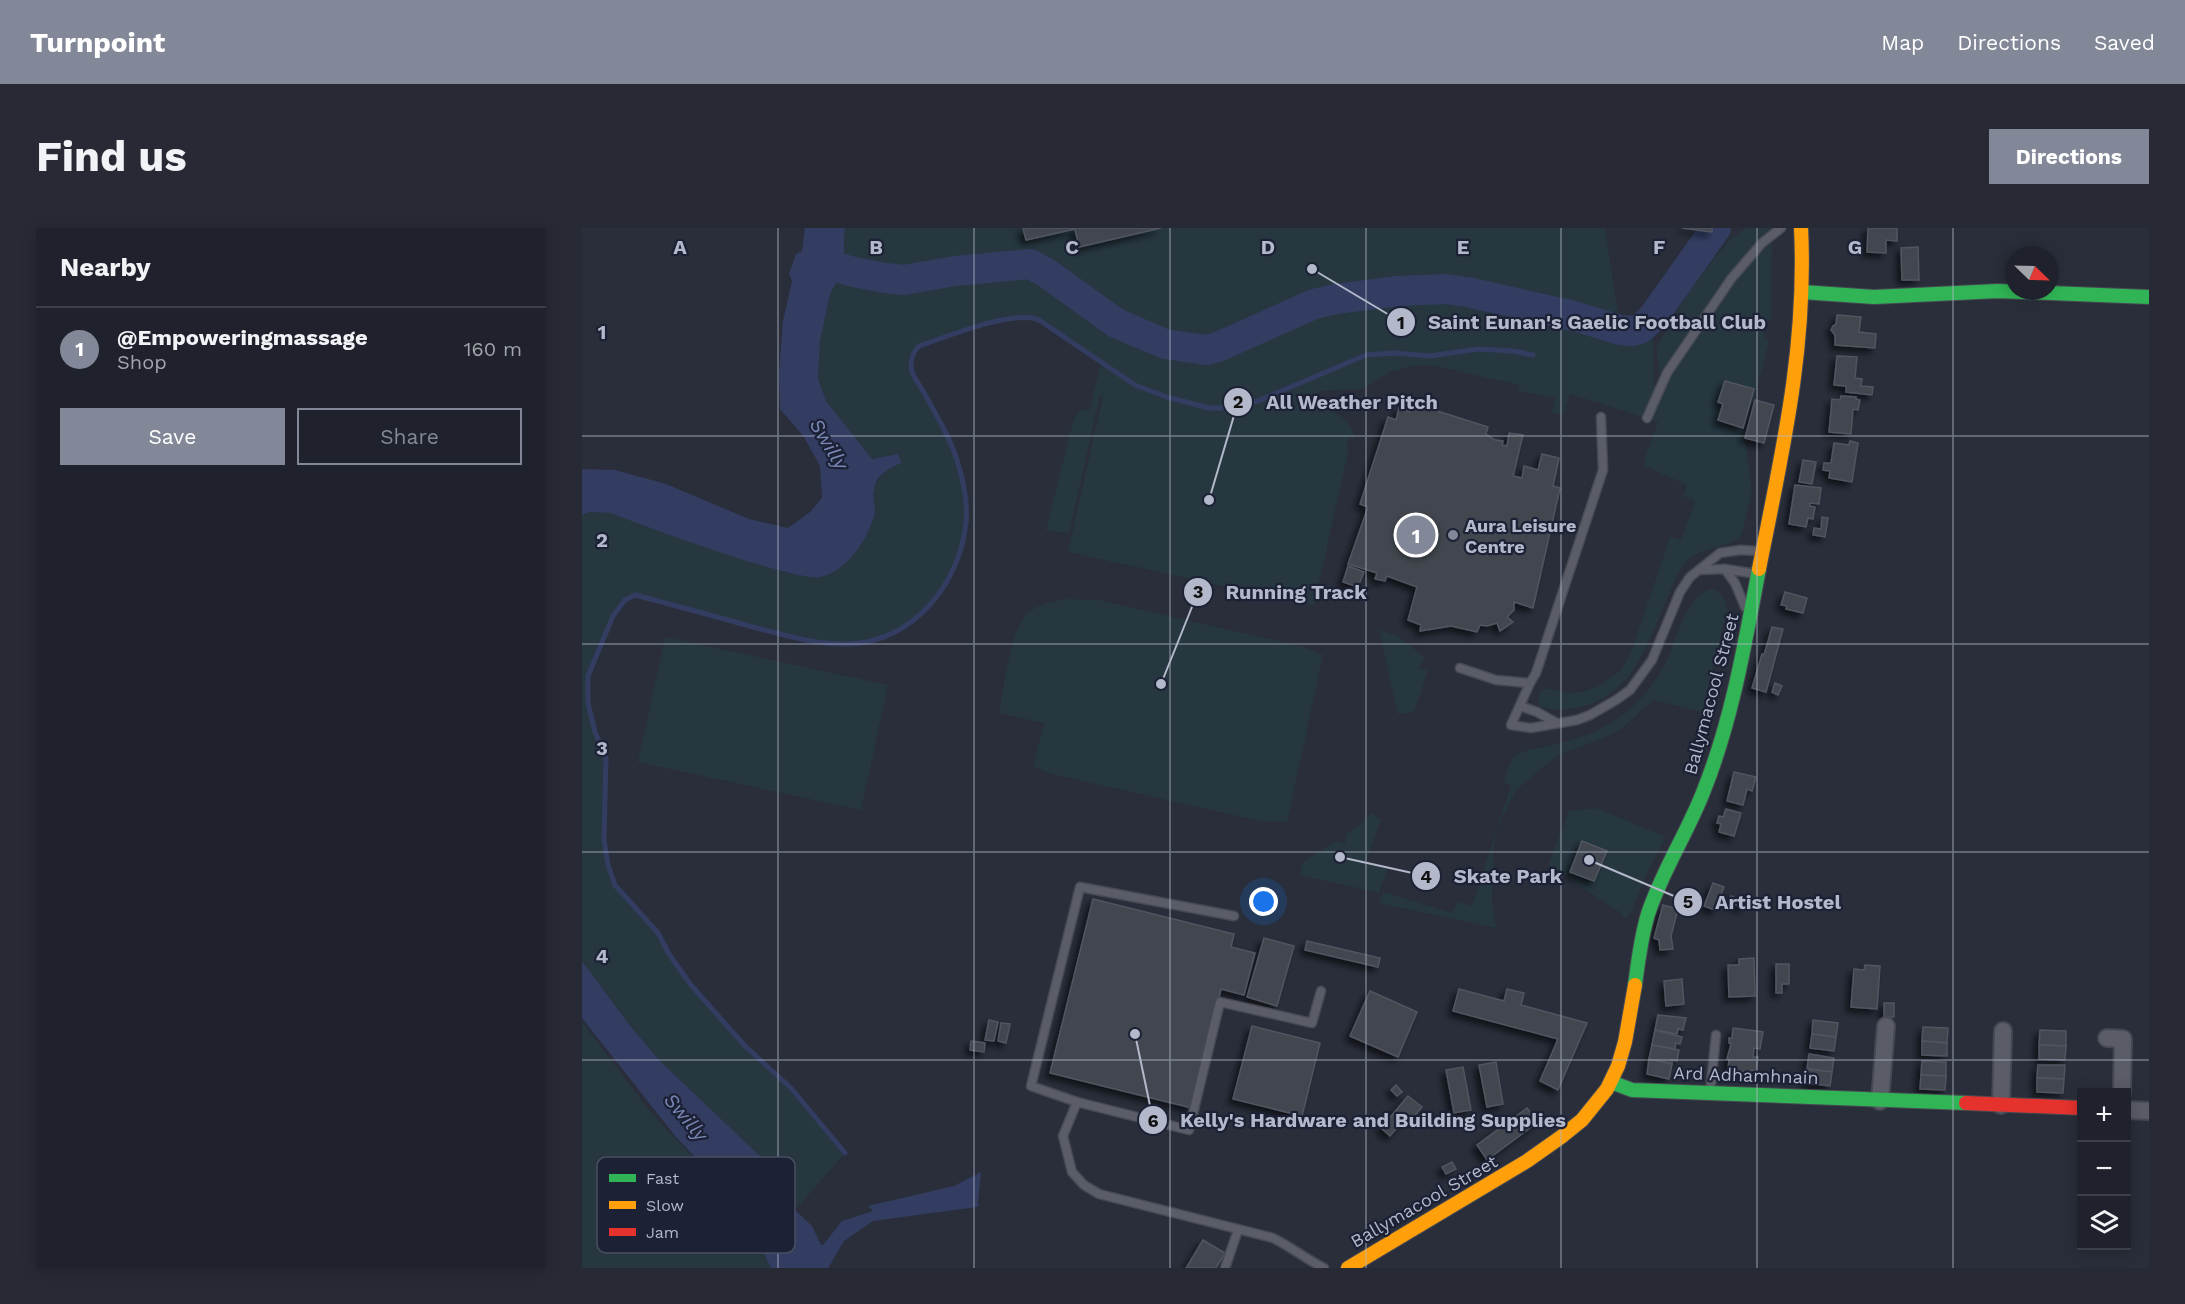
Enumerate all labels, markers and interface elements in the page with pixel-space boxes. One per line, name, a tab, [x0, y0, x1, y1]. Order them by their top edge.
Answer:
text: Turnpoint	[30, 26, 165, 59]
text: Map	[1881, 30, 1924, 55]
text: Directions	[1957, 30, 2061, 55]
text: Saved	[2094, 30, 2155, 55]
button: Directions	[1989, 129, 2149, 184]
text: Find us	[36, 132, 187, 181]
text: A	[673, 235, 687, 259]
text: B	[869, 235, 883, 259]
text: C	[1065, 235, 1079, 259]
text: D	[1261, 235, 1275, 259]
text: E	[1457, 235, 1469, 259]
text: F	[1653, 235, 1665, 259]
text: G	[1848, 235, 1862, 259]
north arrow	[2005, 246, 2059, 300]
text: Nearby	[60, 252, 151, 282]
callout: Saint Eunan's Gaelic Football Club	[1386, 303, 1778, 341]
text: Saint Eunan's Gaelic Football Club	[1428, 310, 1766, 334]
text: 1	[1397, 312, 1405, 333]
text: 1	[598, 320, 606, 344]
text: @Empoweringmassage	[117, 325, 368, 350]
text: 1	[75, 337, 84, 361]
text: 160 m	[464, 337, 522, 361]
text: Shop	[117, 350, 167, 374]
callout: All Weather Pitch	[1223, 383, 1450, 421]
text: All Weather Pitch	[1266, 390, 1438, 414]
text: 2	[1233, 391, 1243, 412]
button: Save	[60, 408, 285, 465]
button: Share	[297, 408, 522, 465]
water label: Swilly	[804, 414, 855, 476]
pin: 1	[1396, 512, 1436, 558]
place label: Aura Leisure Centre	[1465, 515, 1576, 557]
text: 2	[596, 528, 608, 552]
marker: Aura Leisure Centre	[1446, 528, 1460, 542]
callout: Running Track	[1183, 573, 1378, 611]
text: Running Track	[1225, 580, 1367, 604]
text: 3	[1193, 581, 1203, 602]
street label: Ballymacool Street	[1679, 611, 1743, 777]
text: 3	[596, 736, 608, 760]
callout: Skate Park	[1411, 857, 1574, 895]
text: Skate Park	[1454, 864, 1563, 888]
text: 4	[1420, 866, 1432, 887]
callout: Artist Hostel	[1673, 883, 1853, 921]
your location	[1249, 887, 1278, 916]
text: Artist Hostel	[1715, 890, 1841, 914]
text: 5	[1683, 891, 1693, 912]
text: 4	[596, 944, 609, 968]
street label: Ard Adhamhnain	[1673, 1062, 1819, 1088]
water label: Swilly	[659, 1088, 714, 1148]
map controls	[2077, 1088, 2131, 1250]
button: +	[2077, 1088, 2131, 1142]
callout: Kelly's Hardware and Building Supplies	[1138, 1101, 1578, 1139]
text: Kelly's Hardware and Building Supplies	[1180, 1108, 1566, 1132]
text: 6	[1147, 1110, 1159, 1131]
button: −	[2077, 1142, 2131, 1196]
street label: Ballymacool Street	[1347, 1150, 1502, 1252]
legend	[597, 1157, 795, 1253]
text: Fast	[646, 1169, 679, 1188]
text: Slow	[646, 1196, 684, 1215]
button: layers	[2077, 1196, 2131, 1250]
text: Jam	[646, 1223, 679, 1242]

